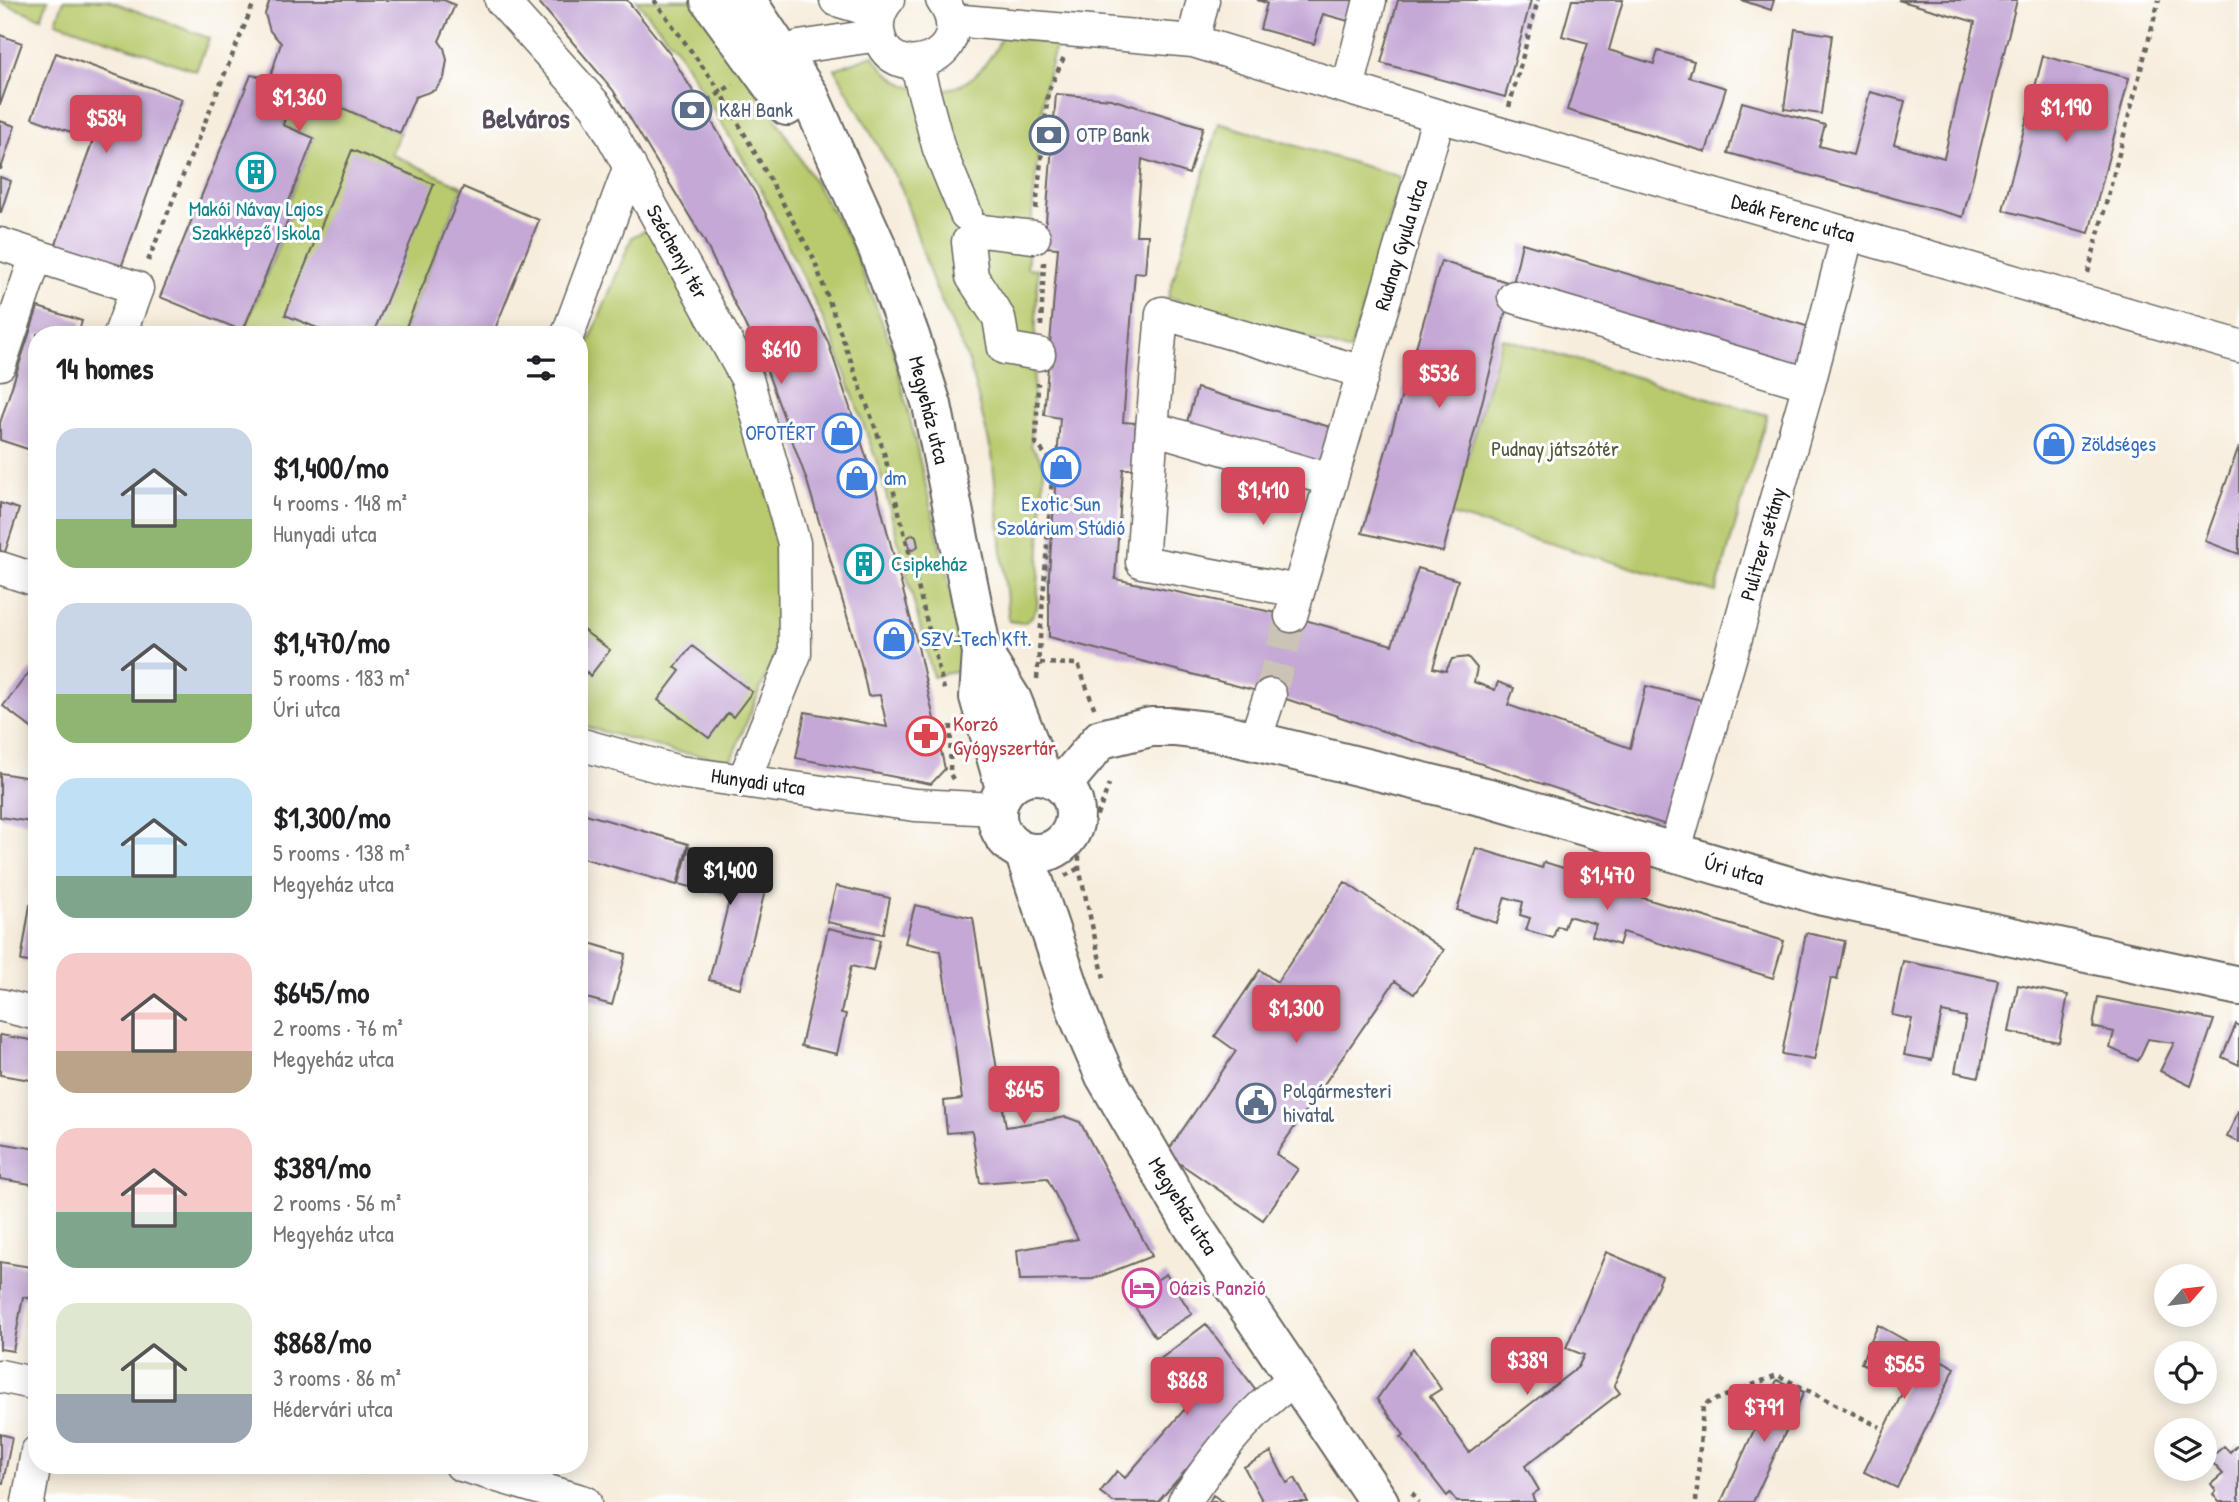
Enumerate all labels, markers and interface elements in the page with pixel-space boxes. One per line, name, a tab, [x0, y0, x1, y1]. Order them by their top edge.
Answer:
pin: $1,360	[242, 74, 356, 134]
text: $1,360	[272, 81, 326, 112]
pin: $1,190	[2009, 85, 2123, 144]
bank icon: K&H Bank	[671, 89, 713, 131]
text: $1,190	[2040, 91, 2092, 122]
place label: K&H Bank	[719, 95, 793, 124]
pin: $584	[65, 96, 147, 155]
district label: Belváros	[482, 99, 570, 137]
text: $584	[86, 102, 126, 133]
bank icon: OTP Bank	[1028, 114, 1070, 156]
place label: OTP Bank	[1076, 120, 1150, 149]
building icon: Makói Návay Lajos Szakképző Iskola	[235, 151, 277, 193]
street label: Rudnay Gyula utca	[1367, 176, 1434, 314]
street label: Deák Ferenc utca	[1728, 186, 1858, 249]
place label: Makói Návay Lajos Szakképző Iskola	[189, 194, 323, 247]
street label: Széchenyi tér	[640, 199, 715, 304]
pin: $610	[740, 326, 822, 386]
text: $610	[761, 333, 801, 364]
text: 14 homes	[56, 348, 154, 388]
icon: filters	[522, 349, 560, 387]
pin: $536	[1398, 350, 1480, 410]
street label: Megyeház utca	[902, 353, 957, 467]
text: $536	[1419, 357, 1459, 388]
shop icon: OFOTÉRT	[821, 412, 863, 454]
place label: OFOTÉRT	[745, 418, 816, 447]
shop icon: Zöldséges	[2033, 423, 2075, 465]
place label: Zöldséges	[2081, 429, 2156, 458]
park label: Pudnay játszótér	[1491, 434, 1619, 463]
shop icon: Exotic Sun Szolárium Stúdió	[1040, 446, 1082, 488]
text: $1,400/mo	[273, 447, 388, 487]
icon: home	[112, 456, 196, 540]
shop icon: dm	[836, 457, 878, 499]
place label: dm	[884, 463, 906, 492]
pin: $1,410	[1206, 468, 1320, 527]
text: $1,410	[1237, 474, 1289, 505]
street label: Pulitzer sétány	[1733, 484, 1793, 604]
text: 4 rooms · 148 m²	[273, 487, 407, 518]
place label: Exotic Sun Szolárium Stúdió	[997, 489, 1125, 542]
text: Hunyadi utca	[273, 518, 377, 549]
building icon: Csipkeház	[843, 543, 885, 585]
place label: Csipkeház	[891, 549, 967, 578]
shop icon: SZV-Tech Kft.	[873, 618, 915, 660]
text: $1,470/mo	[273, 622, 390, 662]
place label: SZV-Tech Kft.	[921, 624, 1032, 653]
icon: home	[112, 631, 196, 715]
text: 5 rooms · 183 m²	[273, 662, 410, 693]
text: Úri utca	[273, 693, 340, 724]
place label: Korzó Gyógyszertár	[953, 709, 1056, 762]
pharmacy icon: Korzó Gyógyszertár	[905, 715, 947, 757]
street label: Hunyadi utca	[709, 761, 807, 802]
text: $1,300/mo	[273, 797, 391, 837]
icon: home	[112, 806, 196, 890]
text: 5 rooms · 138 m²	[273, 837, 410, 868]
street label: Úri utca	[1701, 847, 1768, 892]
pin: $1,400	[673, 848, 787, 907]
pin: $1,470	[1550, 852, 1664, 912]
text: $1,400	[703, 854, 757, 885]
text: $1,470	[1580, 859, 1634, 890]
text: Megyeház utca	[273, 868, 394, 899]
text: $645/mo	[273, 972, 369, 1012]
icon: home	[112, 981, 196, 1065]
pin: $1,300	[1239, 986, 1353, 1045]
text: $1,300	[1268, 992, 1324, 1023]
text: 2 rooms · 76 m²	[273, 1012, 403, 1043]
text: Megyeház utca	[273, 1043, 394, 1074]
pin: $645	[983, 1066, 1065, 1126]
text: $645	[1004, 1073, 1044, 1104]
place label: Polgármesteri hivatal	[1283, 1076, 1392, 1129]
public building icon: Polgármesteri hivatal	[1235, 1082, 1277, 1124]
text: $389/mo	[273, 1147, 371, 1187]
street label: Megyeház utca	[1142, 1151, 1225, 1260]
icon: home	[112, 1156, 196, 1240]
text: 2 rooms · 56 m²	[273, 1187, 401, 1218]
text: Megyeház utca	[273, 1218, 394, 1249]
north arrow	[2154, 1264, 2217, 1326]
map controls	[2154, 1264, 2217, 1481]
hotel icon: Oázis Panzió	[1121, 1267, 1163, 1309]
place label: Oázis Panzió	[1169, 1273, 1266, 1302]
text: $868/mo	[273, 1322, 371, 1362]
icon: home	[112, 1331, 196, 1415]
pin: $389	[1486, 1338, 1568, 1397]
button: locate	[2154, 1341, 2217, 1404]
pin: $565	[1863, 1342, 1945, 1401]
text: $389	[1507, 1344, 1547, 1375]
text: $565	[1884, 1348, 1924, 1379]
pin: $868	[1146, 1358, 1228, 1417]
text: 3 rooms · 86 m²	[273, 1362, 401, 1393]
text: $868	[1167, 1364, 1207, 1395]
pin: $791	[1723, 1384, 1805, 1444]
text: $791	[1744, 1391, 1784, 1422]
text: Hédervári utca	[273, 1393, 392, 1424]
button: layers	[2154, 1418, 2217, 1481]

